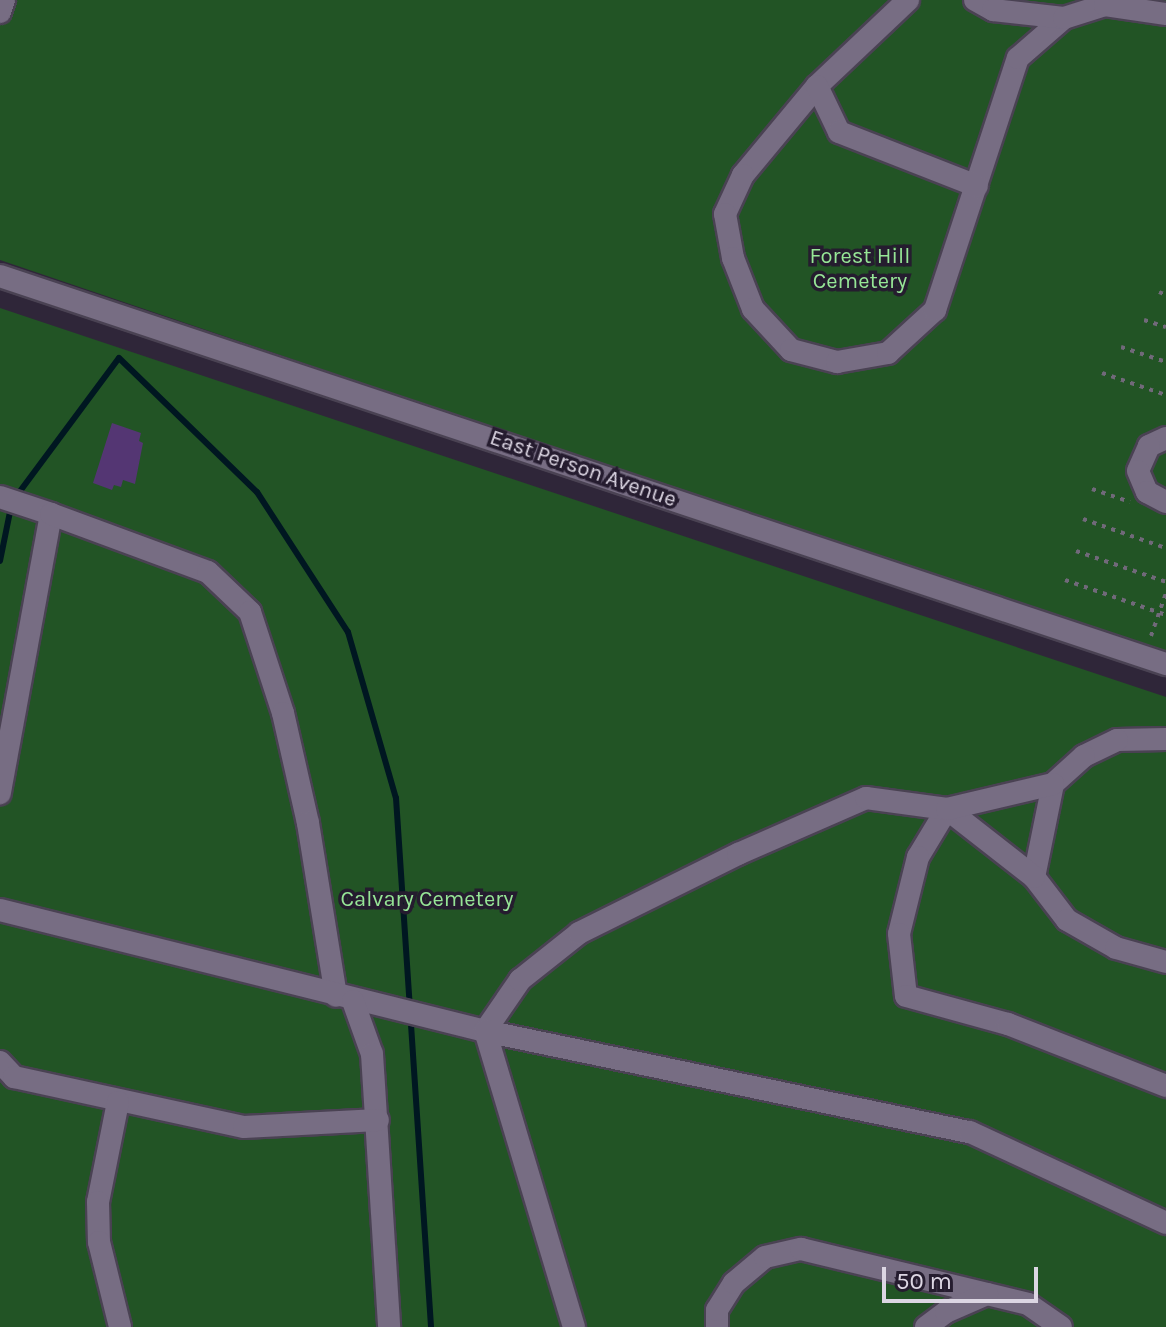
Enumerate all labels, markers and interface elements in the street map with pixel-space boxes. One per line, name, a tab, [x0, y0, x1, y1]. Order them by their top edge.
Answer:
park label: Forest Hill Cemetery	[810, 243, 910, 294]
street label: East Person Avenue	[486, 425, 680, 513]
park label: Calvary Cemetery	[341, 887, 513, 913]
scale bar	[886, 1251, 1042, 1301]
text: 50 m	[896, 1267, 952, 1295]

